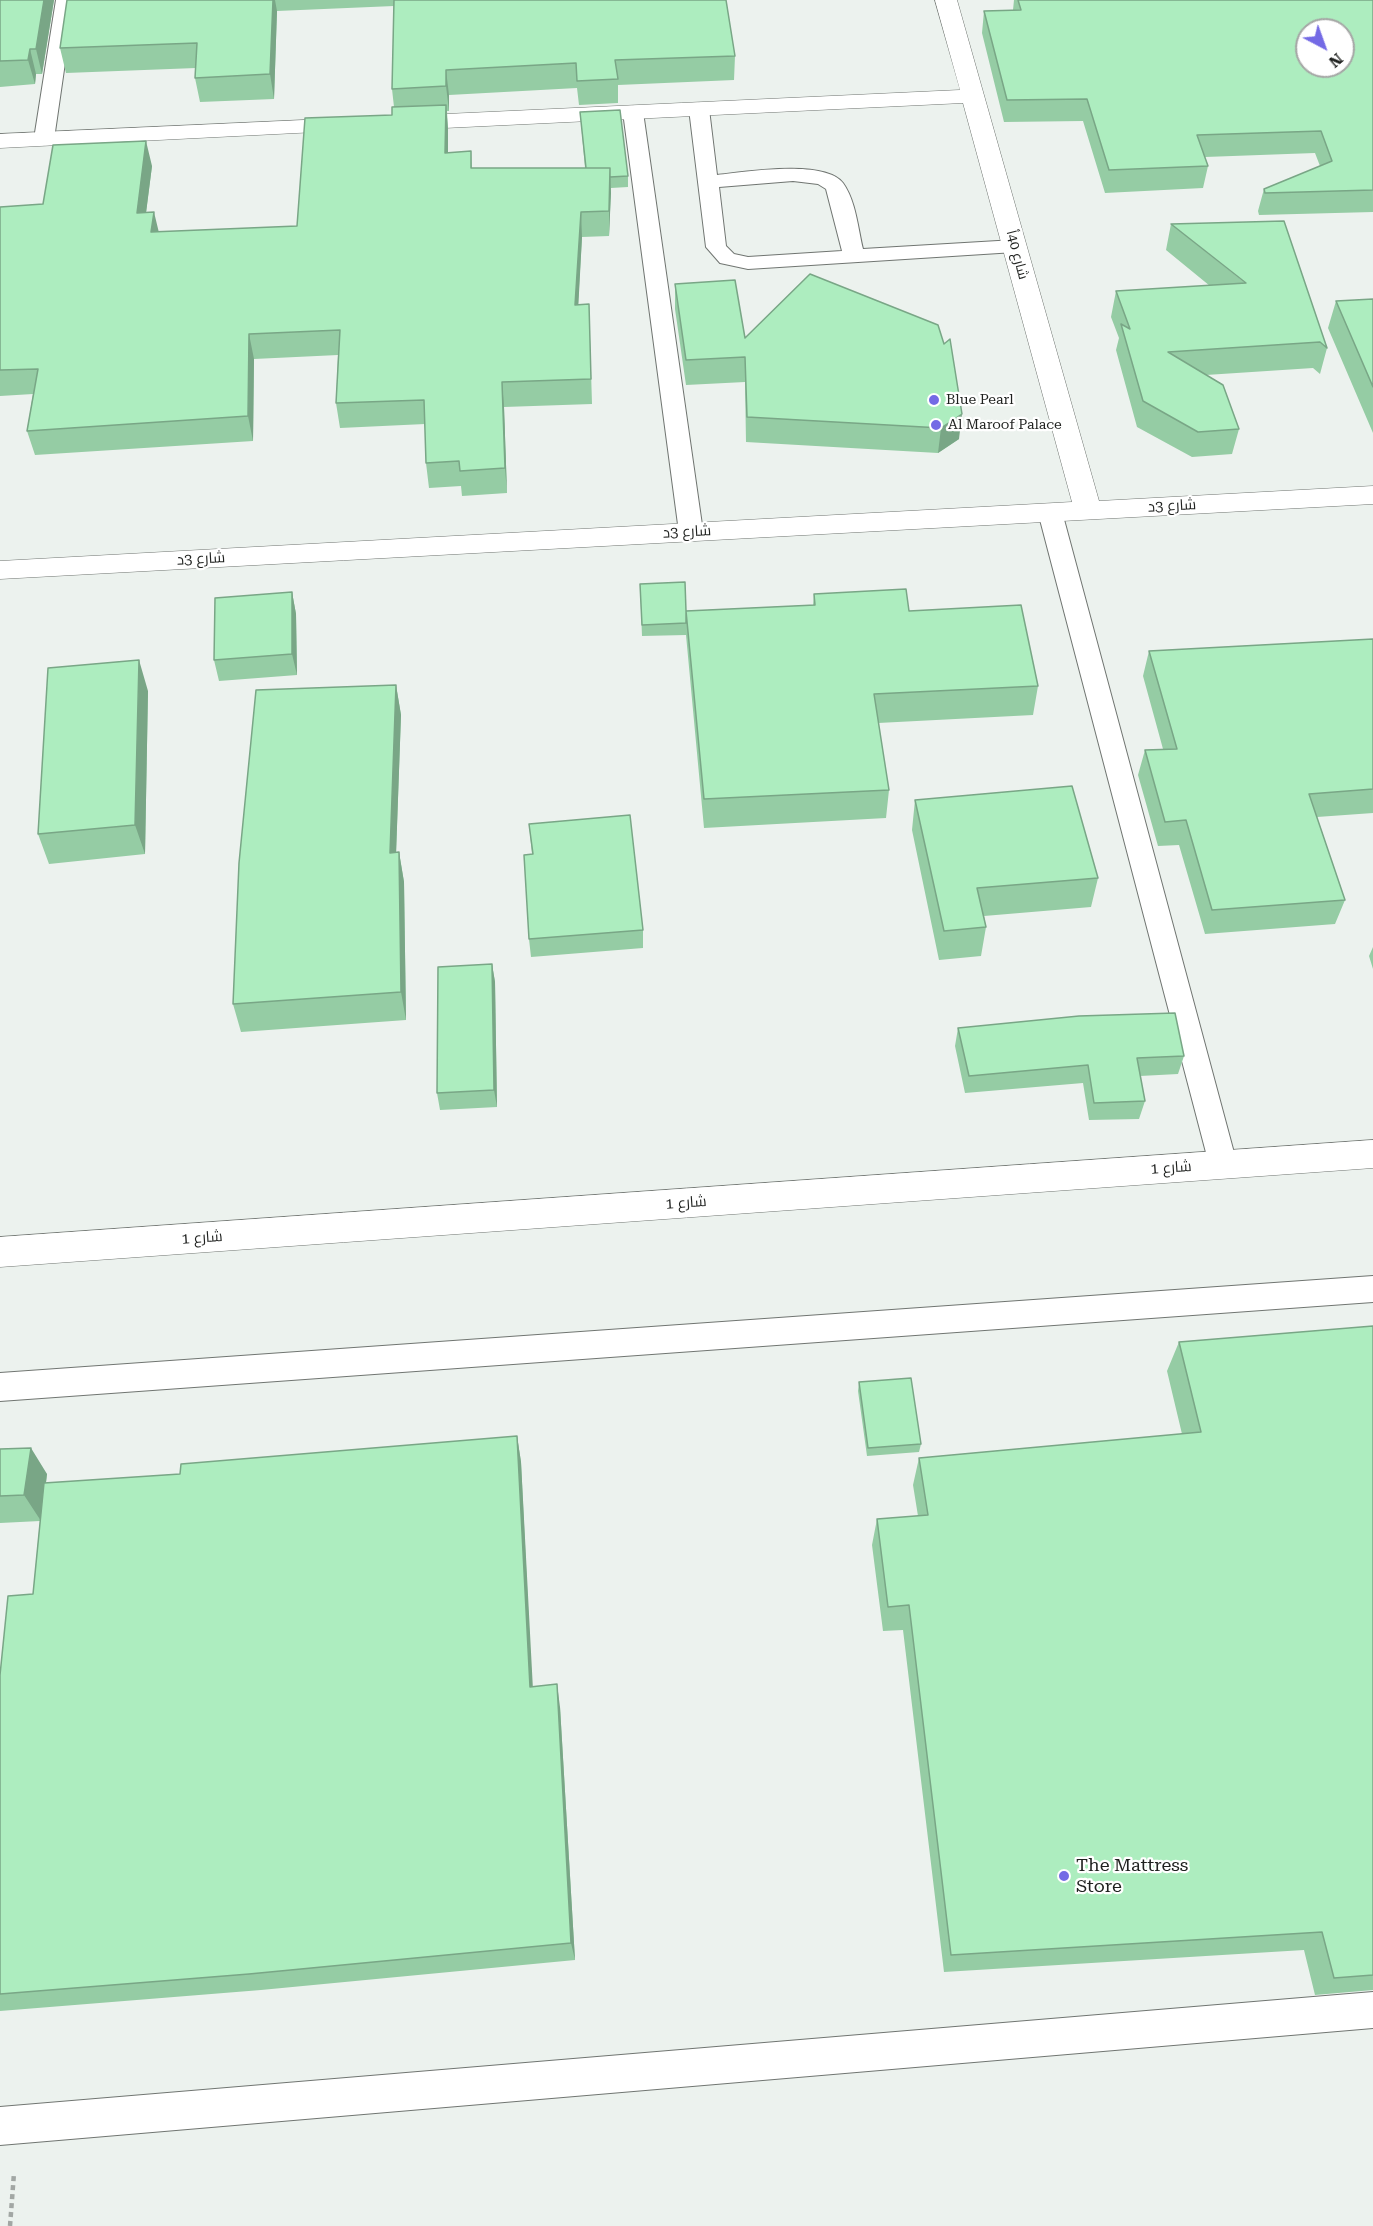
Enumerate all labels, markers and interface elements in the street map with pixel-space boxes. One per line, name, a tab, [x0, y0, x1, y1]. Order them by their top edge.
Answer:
north arrow	[1295, 18, 1355, 78]
text: N	[1325, 49, 1347, 72]
street label: شارع 40أ	[1002, 229, 1032, 281]
place label: Blue Pearl	[946, 392, 1014, 408]
marker: Blue Pearl	[927, 393, 941, 407]
place label: Al Maroof Palace	[948, 417, 1062, 433]
marker: Al Maroof Palace	[929, 418, 943, 432]
street label: شارع 3د	[1147, 496, 1197, 516]
street label: شارع 3د	[662, 522, 712, 542]
street label: شارع 3د	[176, 549, 226, 569]
street label: شارع 1	[1150, 1158, 1192, 1178]
street label: شارع 1	[665, 1193, 707, 1213]
street label: شارع 1	[181, 1228, 223, 1248]
place label: The Mattress Store	[1076, 1855, 1188, 1898]
marker: The Mattress Store	[1057, 1869, 1071, 1883]

